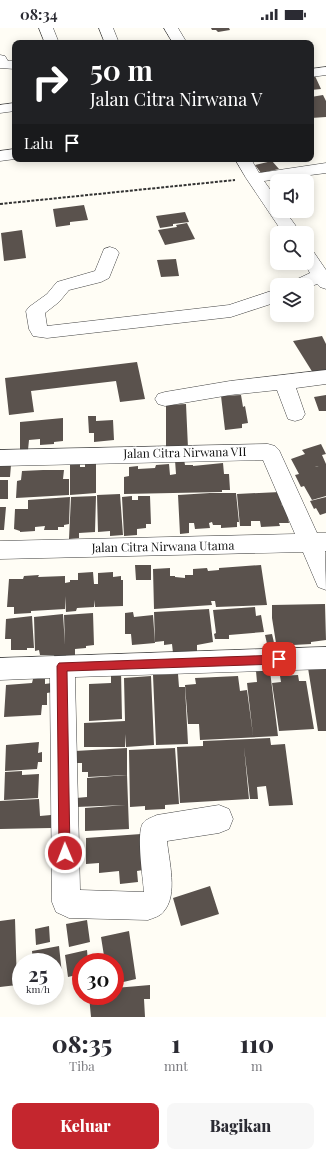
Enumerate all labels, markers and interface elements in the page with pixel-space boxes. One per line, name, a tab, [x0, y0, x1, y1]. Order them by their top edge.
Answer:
text: 08:34	[20, 4, 58, 24]
text: 50 m	[90, 51, 153, 88]
icon: right	[24, 56, 76, 108]
text: Jalan Citra Nirwana V	[90, 87, 262, 111]
icon: arrive	[61, 132, 83, 154]
text: Lalu	[24, 133, 53, 153]
map controls	[270, 174, 314, 322]
button: sound	[270, 174, 314, 218]
button: search	[270, 226, 314, 270]
button: layers	[270, 278, 314, 322]
street label: Jalan Citra Nirwana VII	[122, 443, 247, 461]
street label: Jalan Citra Nirwana Utama	[90, 537, 234, 555]
pin	[262, 642, 296, 676]
icon: arrive	[268, 648, 290, 670]
position arrow	[44, 832, 86, 874]
speed limit sign: 30	[72, 953, 124, 1005]
text: 25	[28, 960, 48, 987]
text: km/h	[26, 982, 50, 996]
text: 08:35	[52, 1027, 112, 1059]
text: 1	[171, 1027, 180, 1059]
text: 110	[240, 1027, 274, 1059]
text: Tiba	[69, 1057, 95, 1074]
text: mnt	[164, 1057, 188, 1074]
text: m	[251, 1057, 263, 1074]
button: Keluar	[12, 1103, 159, 1149]
button: Bagikan	[167, 1103, 314, 1149]

